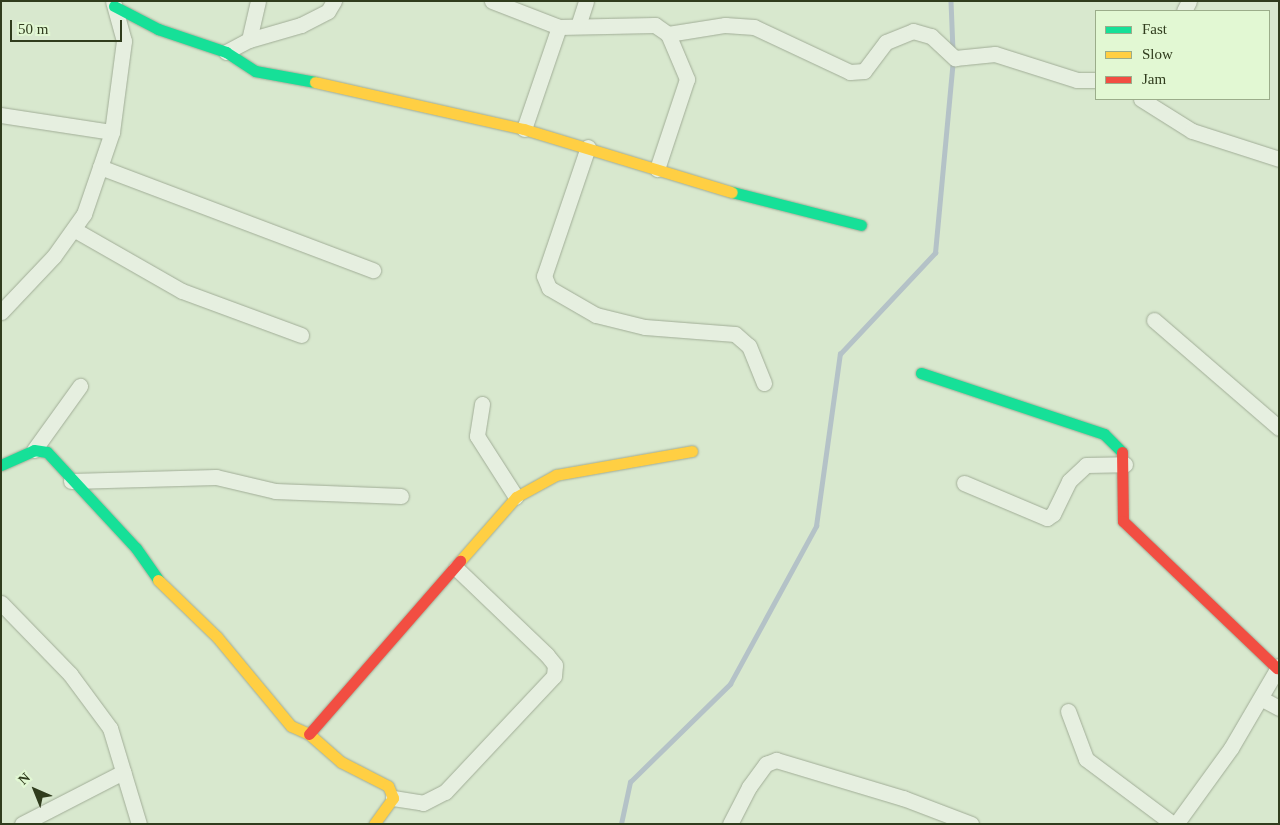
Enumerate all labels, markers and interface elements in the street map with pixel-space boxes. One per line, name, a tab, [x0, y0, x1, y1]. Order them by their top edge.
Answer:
scale bar	[12, 10, 125, 42]
legend	[1095, 10, 1270, 100]
text: 50 m	[18, 21, 48, 37]
text: Fast	[1142, 21, 1167, 37]
text: Slow	[1142, 46, 1173, 62]
text: Jam	[1142, 71, 1166, 87]
north arrow	[10, 765, 60, 815]
text: N	[15, 770, 33, 788]

